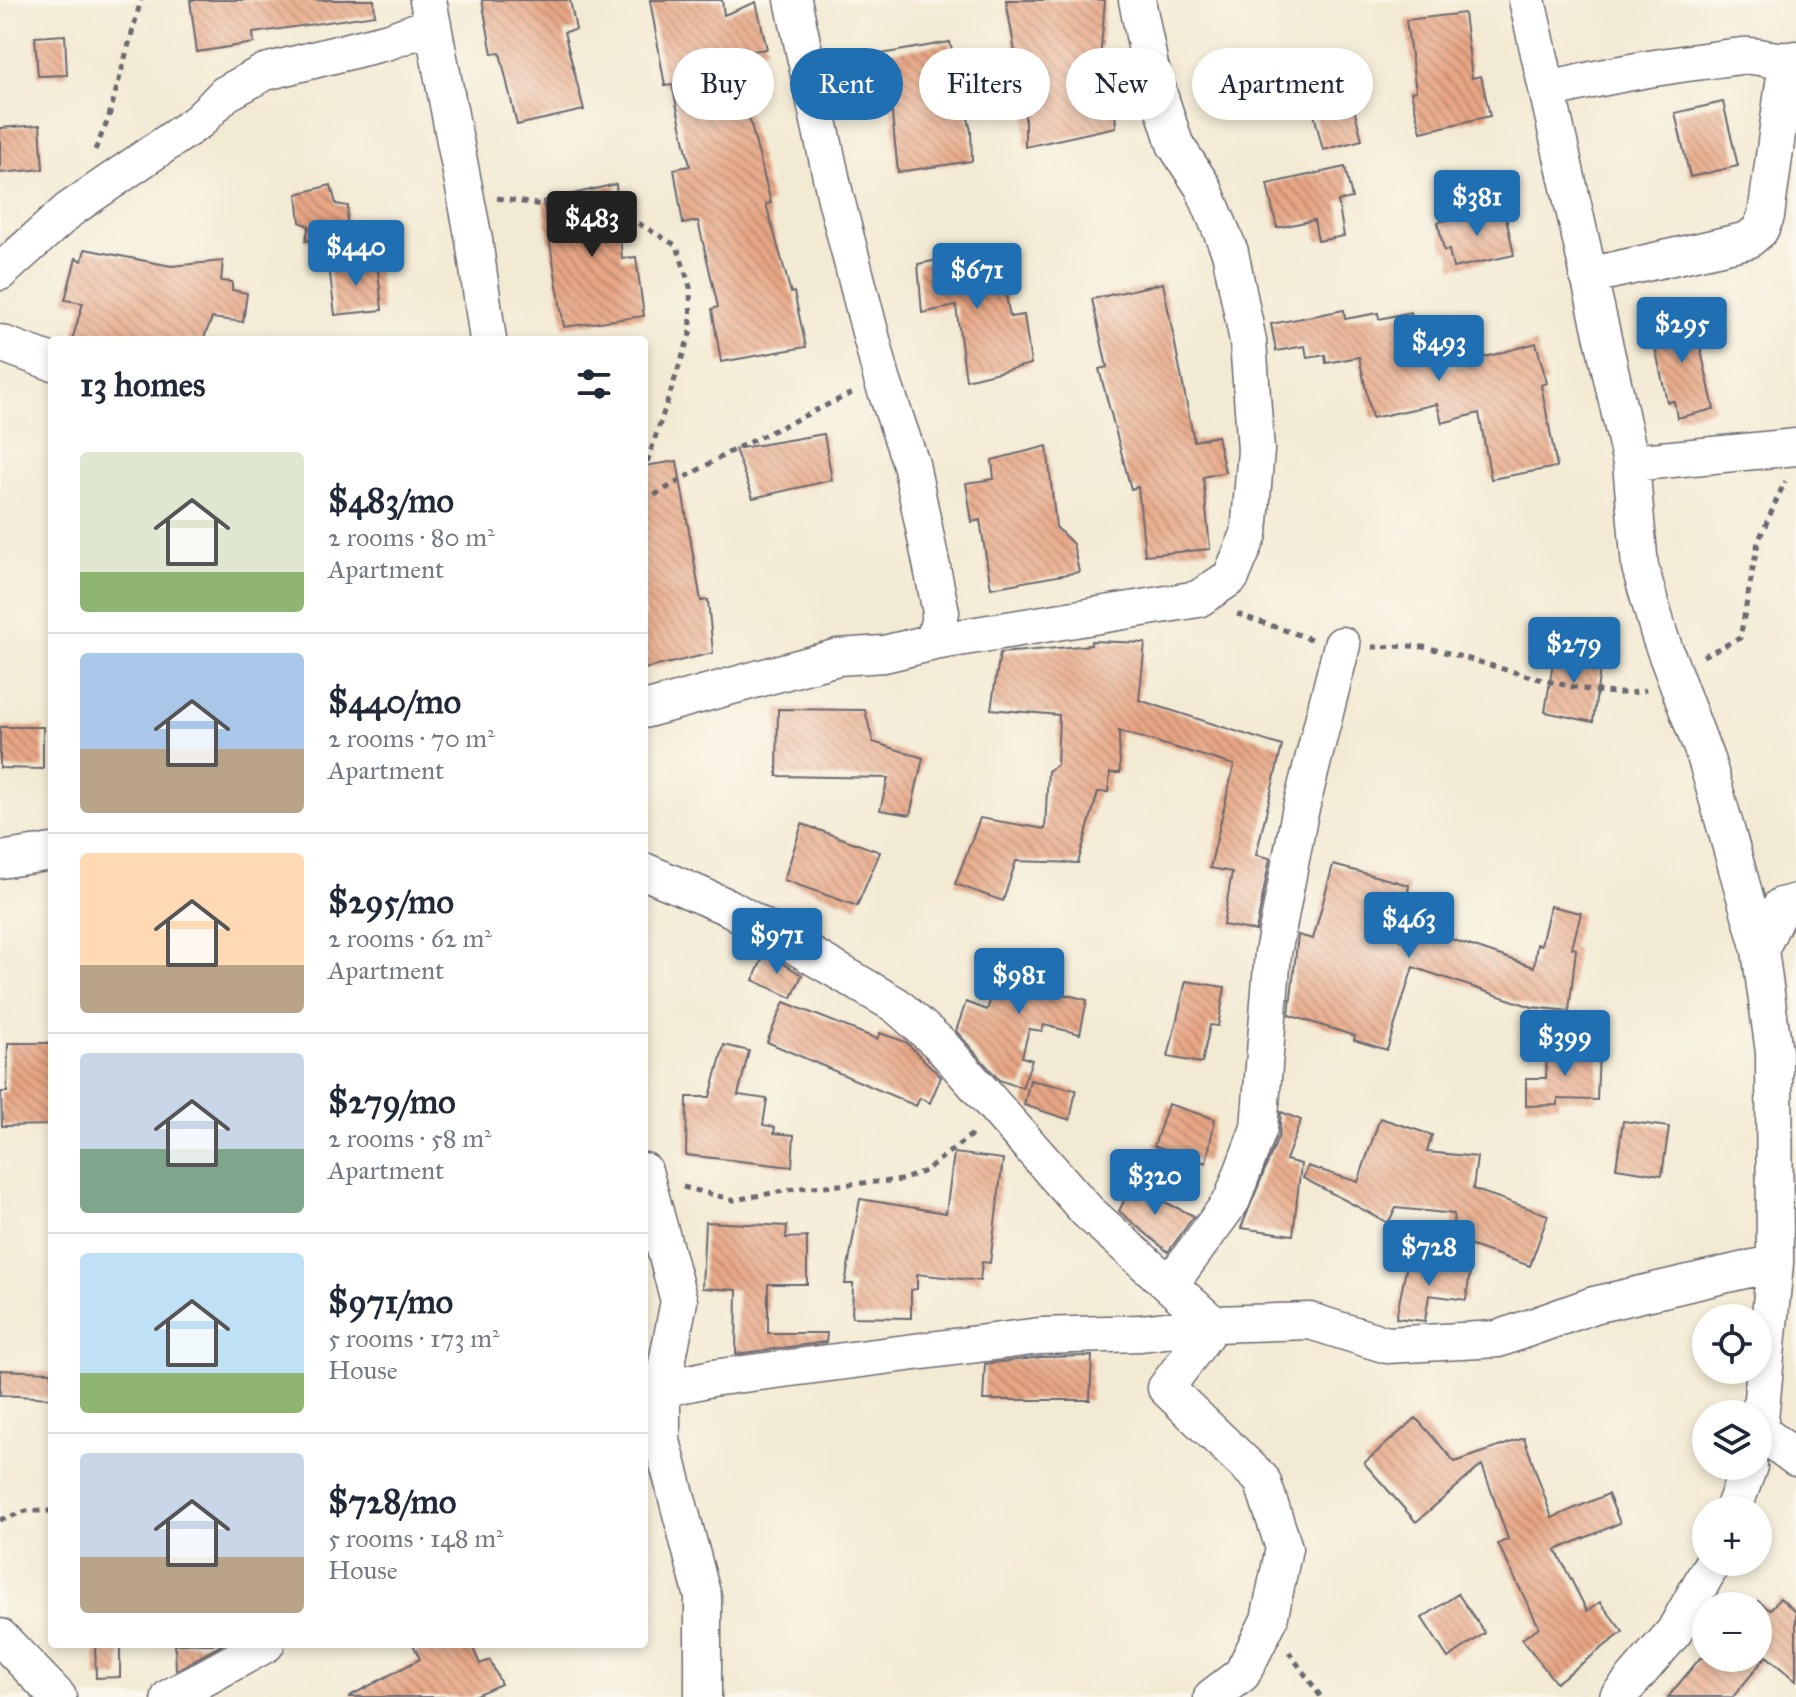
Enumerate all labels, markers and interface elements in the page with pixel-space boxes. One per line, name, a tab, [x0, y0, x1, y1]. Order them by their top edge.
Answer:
chip: Buy	[672, 48, 774, 120]
chip: Rent	[790, 48, 903, 120]
chip: Filters	[919, 48, 1050, 120]
chip: New	[1066, 48, 1176, 120]
chip: Apartment	[1192, 48, 1373, 120]
pin: $381	[1430, 170, 1524, 238]
text: $381	[1452, 180, 1502, 212]
pin: $483	[545, 191, 639, 259]
text: $483	[565, 201, 619, 233]
pin: $440	[309, 220, 403, 288]
text: $440	[326, 230, 386, 262]
pin: $671	[930, 243, 1024, 311]
text: $671	[950, 253, 1004, 285]
pin: $295	[1635, 297, 1729, 365]
text: $295	[1655, 307, 1709, 339]
pin: $493	[1392, 315, 1486, 383]
text: $493	[1412, 325, 1466, 357]
icon: filters	[572, 362, 616, 406]
text: 13 homes	[80, 364, 205, 405]
text: $483/mo	[328, 480, 454, 521]
icon: home	[144, 484, 240, 580]
text: 2 rooms · 80 m²	[328, 521, 495, 553]
text: Apartment	[328, 553, 444, 585]
pin: $279	[1527, 617, 1621, 685]
text: $279	[1546, 627, 1602, 659]
text: $440/mo	[328, 681, 461, 722]
icon: home	[144, 685, 240, 781]
text: 2 rooms · 70 m²	[328, 722, 495, 754]
text: Apartment	[328, 754, 444, 786]
text: $295/mo	[328, 881, 454, 922]
icon: home	[144, 885, 240, 981]
pin: $463	[1362, 892, 1456, 960]
text: $463	[1382, 902, 1436, 934]
pin: $971	[730, 908, 824, 976]
text: $971	[750, 918, 804, 950]
text: 2 rooms · 62 m²	[328, 922, 492, 954]
pin: $981	[972, 948, 1066, 1016]
text: Apartment	[328, 954, 444, 986]
text: $981	[992, 958, 1046, 990]
pin: $399	[1518, 1010, 1612, 1078]
text: $399	[1538, 1020, 1592, 1052]
text: $279/mo	[328, 1081, 456, 1122]
icon: home	[144, 1085, 240, 1181]
text: 2 rooms · 58 m²	[328, 1122, 492, 1154]
pin: $320	[1108, 1149, 1202, 1217]
text: Apartment	[328, 1154, 444, 1186]
text: $320	[1128, 1159, 1182, 1191]
pin: $728	[1382, 1220, 1476, 1288]
text: $728	[1401, 1230, 1457, 1262]
text: $971/mo	[328, 1281, 453, 1322]
icon: home	[144, 1285, 240, 1381]
map controls	[1692, 1304, 1772, 1672]
button: locate	[1692, 1304, 1772, 1384]
text: 5 rooms · 173 m²	[328, 1322, 500, 1354]
text: House	[328, 1354, 398, 1386]
button: layers	[1692, 1400, 1772, 1480]
text: $728/mo	[328, 1481, 456, 1522]
icon: home	[144, 1485, 240, 1581]
button: +	[1692, 1496, 1772, 1576]
text: 5 rooms · 148 m²	[328, 1522, 504, 1554]
text: House	[328, 1554, 398, 1586]
button: −	[1692, 1592, 1772, 1672]

